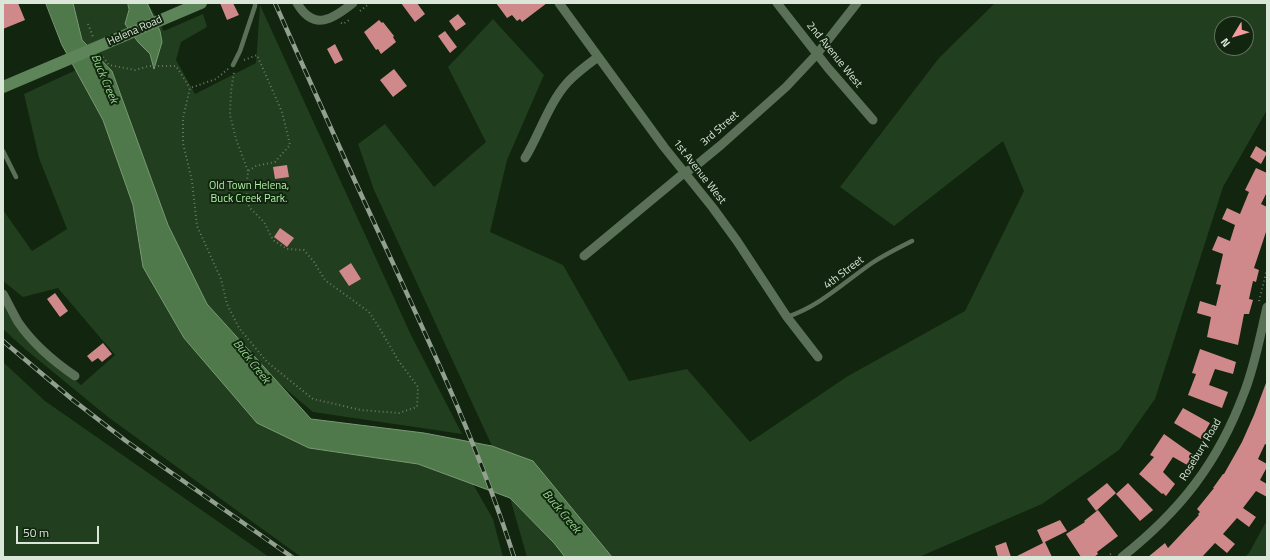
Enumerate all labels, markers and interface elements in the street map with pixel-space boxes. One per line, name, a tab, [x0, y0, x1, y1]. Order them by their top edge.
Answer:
street label: Helena Road	[106, 13, 164, 49]
north arrow	[1214, 16, 1254, 56]
street label: 2nd Avenue West	[803, 19, 865, 91]
text: N	[1217, 35, 1234, 51]
water label: Buck Creek	[87, 52, 121, 106]
street label: 3rd Street	[698, 109, 742, 149]
street label: 1st Avenue West	[670, 137, 728, 207]
park label: Old Town Helena, Buck Creek Park.	[209, 179, 289, 205]
street label: 4th Street	[821, 254, 867, 292]
water label: Buck Creek	[229, 337, 273, 387]
street label: Rosebury Road	[1177, 417, 1225, 483]
water label: Buck Creek	[539, 488, 583, 536]
scale bar	[18, 518, 101, 544]
text: 50 m	[23, 523, 49, 542]

